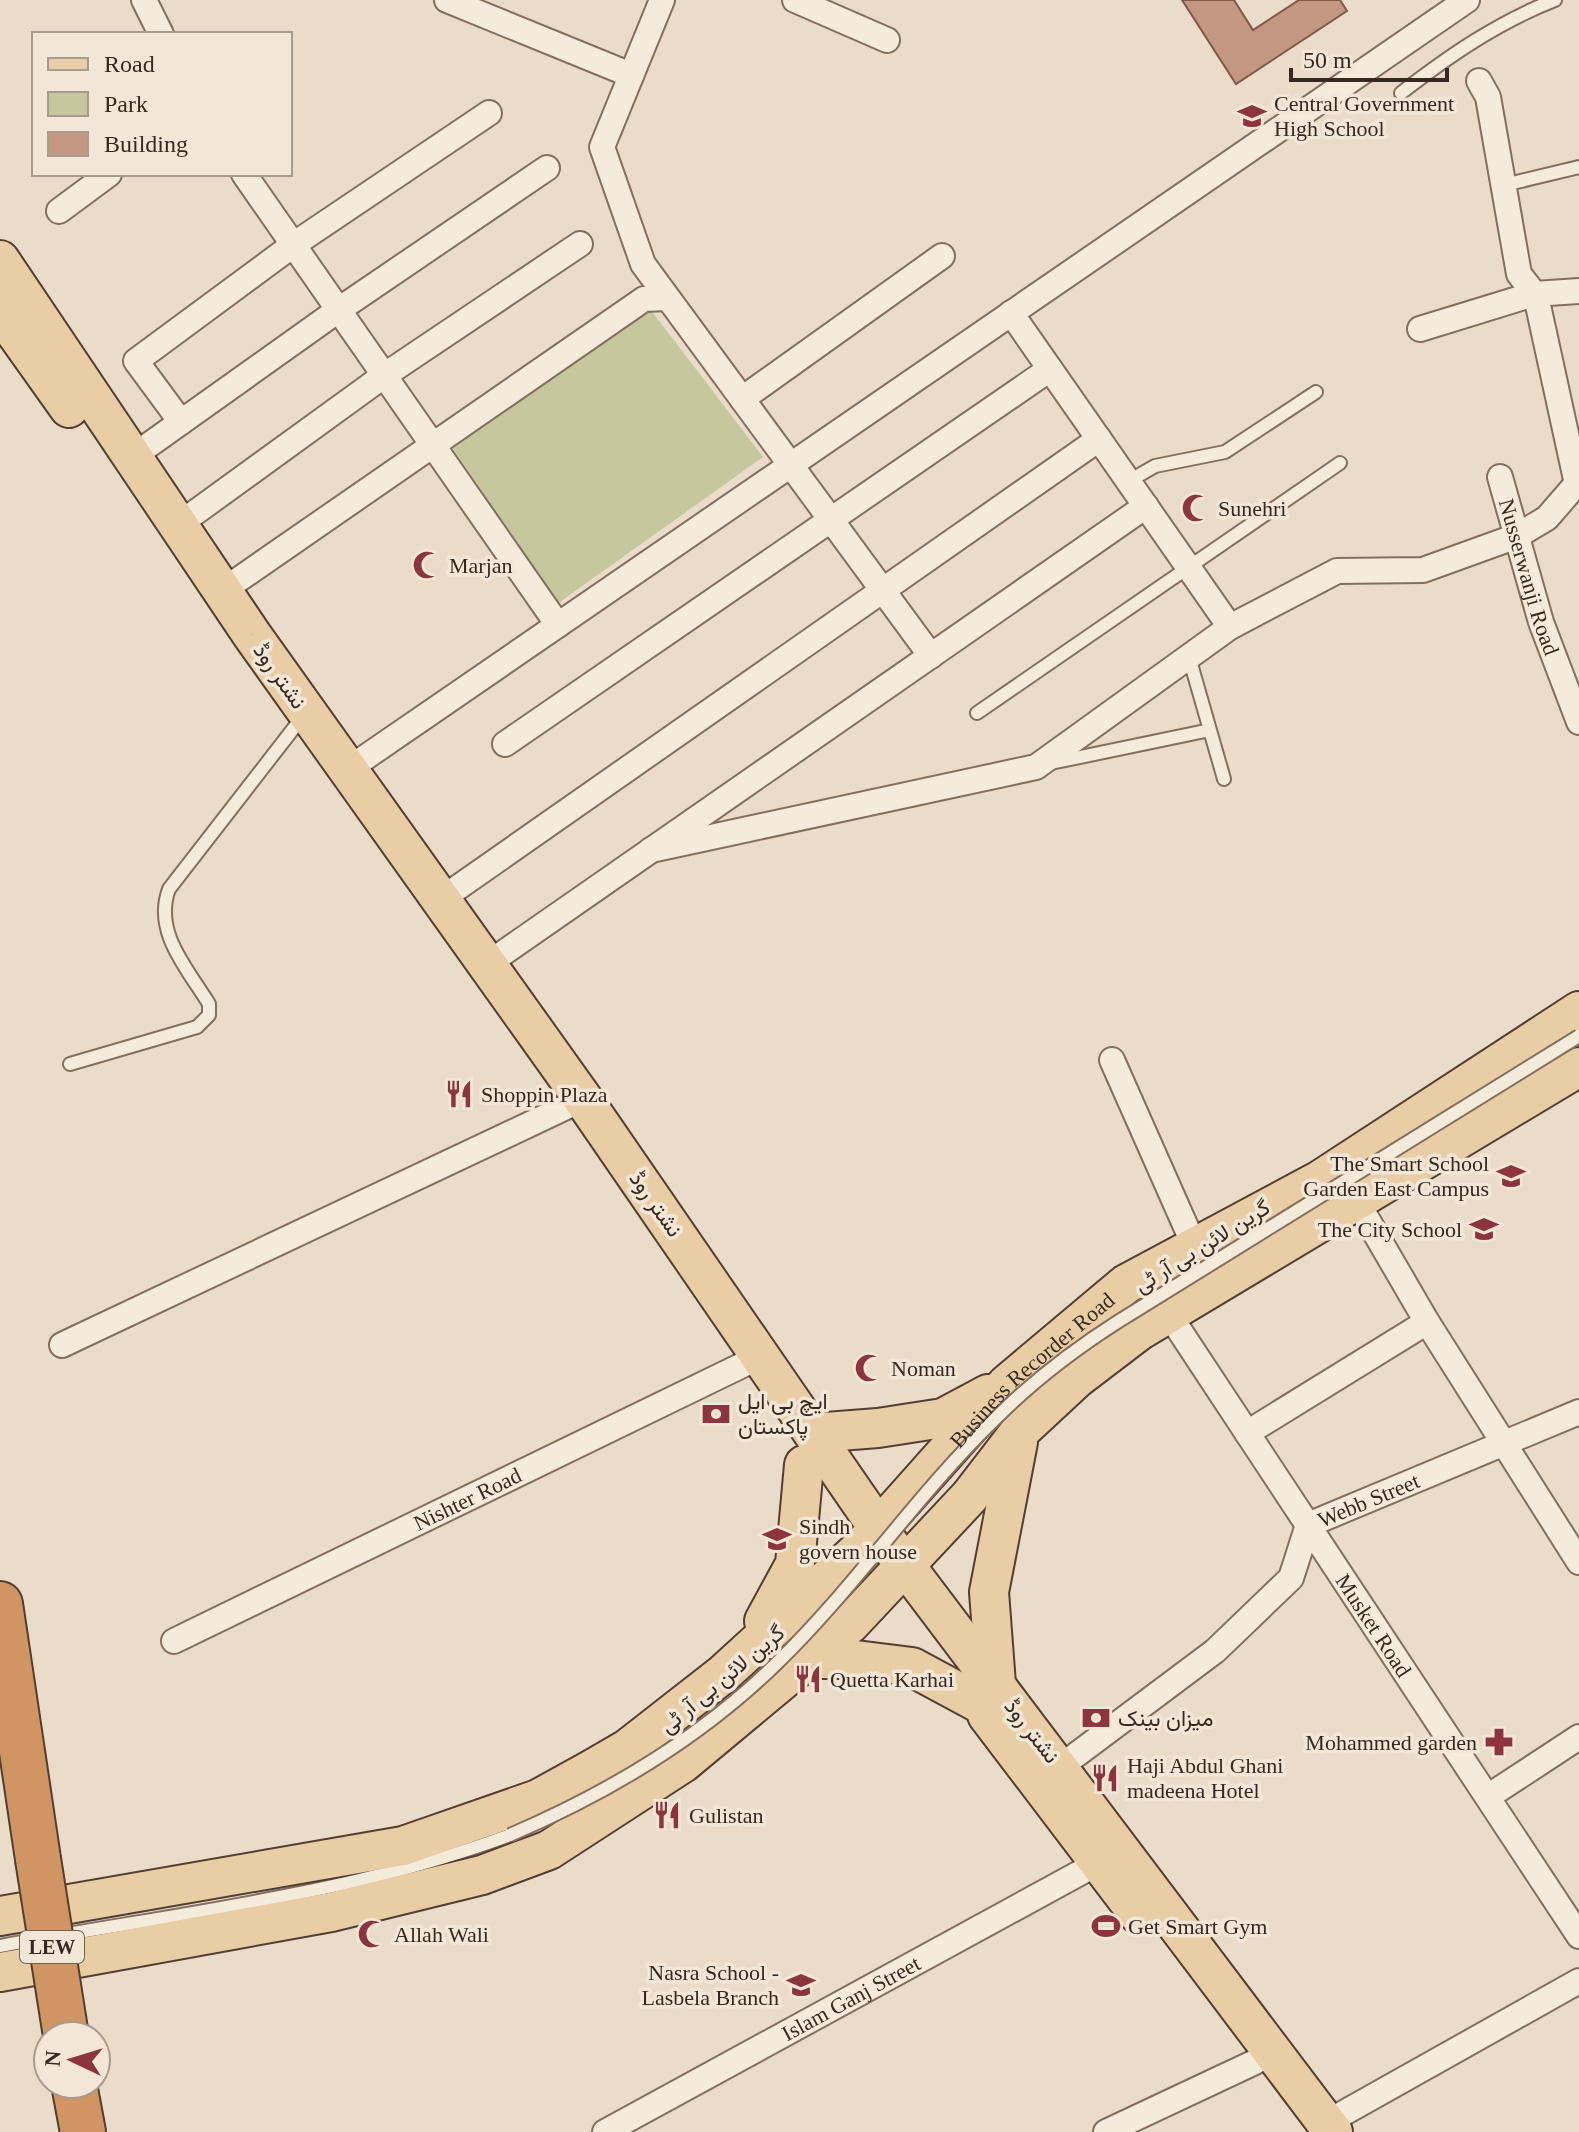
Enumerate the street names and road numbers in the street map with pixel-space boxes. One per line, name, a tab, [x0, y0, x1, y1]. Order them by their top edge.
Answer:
street label: Nusserwanji Road	[1494, 496, 1565, 659]
street label: نشتر روڈ	[248, 638, 312, 714]
street label: نشتر روڈ	[624, 1166, 688, 1242]
street label: گرین لائن بی آر ٹی	[1130, 1194, 1275, 1299]
street label: Business Recorder Road	[944, 1287, 1119, 1452]
street label: Nishter Road	[409, 1462, 525, 1535]
street label: Webb Street	[1314, 1468, 1423, 1532]
street label: Musket Road	[1331, 1569, 1417, 1681]
street label: گرین لائن بی آر ٹی	[655, 1619, 790, 1739]
street label: نشتر روڈ	[999, 1694, 1065, 1769]
road number: LEW	[20, 1931, 84, 1963]
street label: Islam Ganj Street	[777, 1950, 924, 2046]

